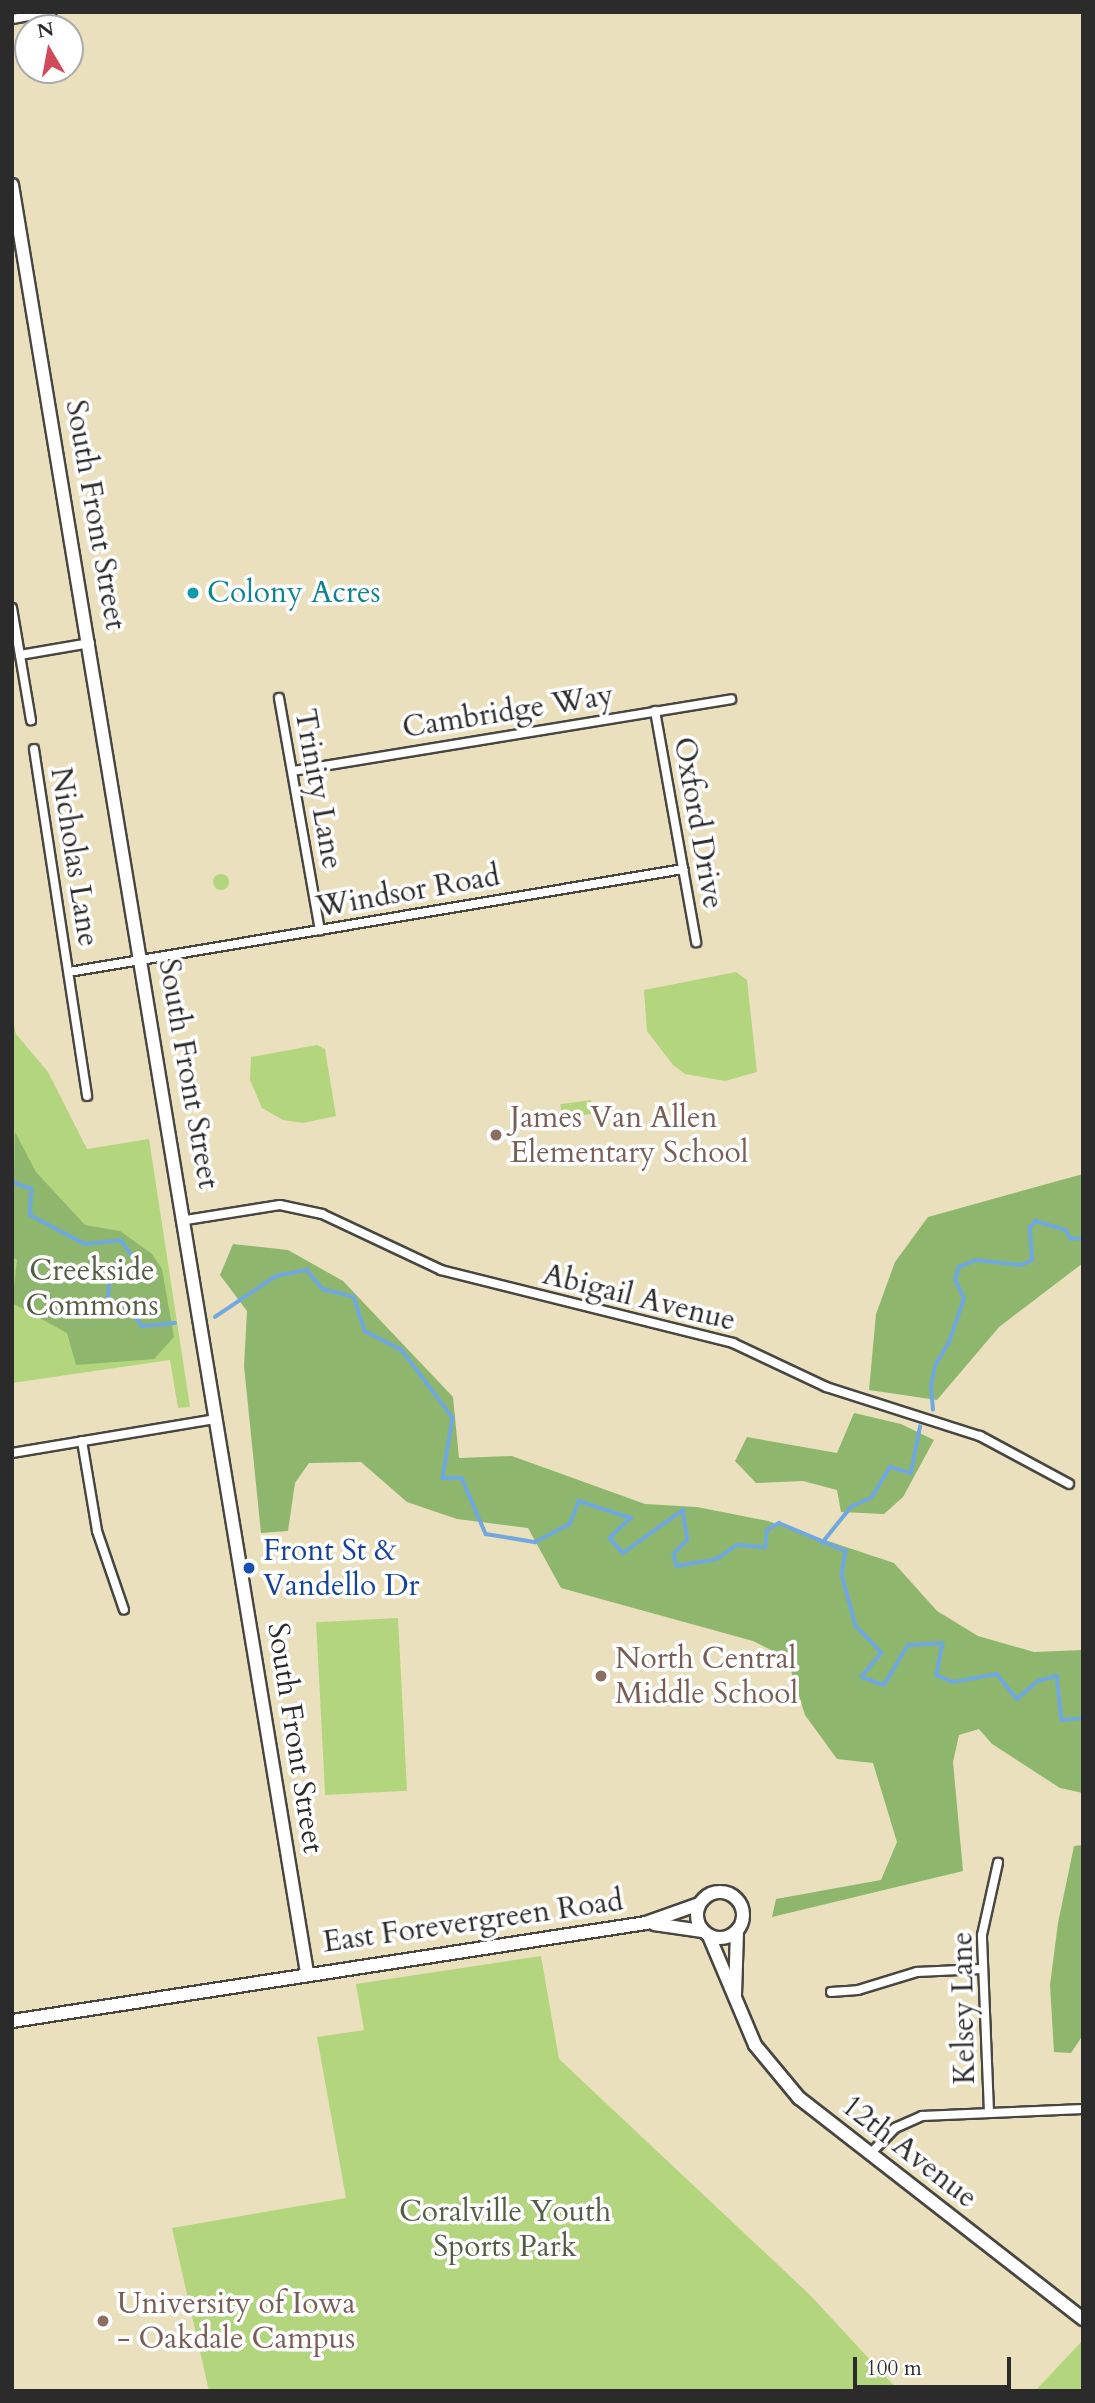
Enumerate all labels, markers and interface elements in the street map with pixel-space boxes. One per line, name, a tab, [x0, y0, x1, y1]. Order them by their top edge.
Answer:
north arrow	[14, 14, 84, 84]
text: N	[35, 16, 56, 45]
street label: South Front Street	[57, 397, 133, 633]
place label: Colony Acres	[207, 575, 381, 611]
marker: Colony Acres	[185, 585, 201, 601]
street label: Cambridge Way	[400, 678, 616, 746]
street label: Trinity Lane	[286, 706, 350, 872]
street label: Oxford Drive	[665, 734, 731, 912]
street label: Nicholas Lane	[42, 765, 106, 949]
street label: Windsor Road	[313, 858, 503, 926]
street label: South Front Street	[150, 956, 226, 1192]
place label: James Van Allen Elementary School	[510, 1100, 748, 1170]
marker: James Van Allen Elementary School	[488, 1127, 504, 1143]
park label: Creekside Commons	[25, 1253, 159, 1324]
street label: Abigail Avenue	[539, 1257, 739, 1339]
place label: Front St & Vandello Dr	[263, 1533, 420, 1604]
marker: Front St & Vandello Dr	[241, 1560, 257, 1576]
street label: South Front Street	[259, 1620, 331, 1856]
place label: North Central Middle School	[615, 1641, 798, 1712]
marker: North Central Middle School	[593, 1668, 609, 1684]
street label: East Forevergreen Road	[321, 1883, 625, 1961]
street label: Kelsey Lane	[945, 1931, 983, 2085]
street label: 12th Avenue	[834, 2088, 984, 2216]
park label: Coralville Youth Sports Park	[399, 2194, 611, 2264]
place label: University of Iowa - Oakdale Campus	[117, 2286, 355, 2356]
marker: University of Iowa - Oakdale Campus	[95, 2313, 111, 2329]
scale bar	[857, 2344, 1014, 2388]
text: 100 m	[866, 2354, 922, 2383]

